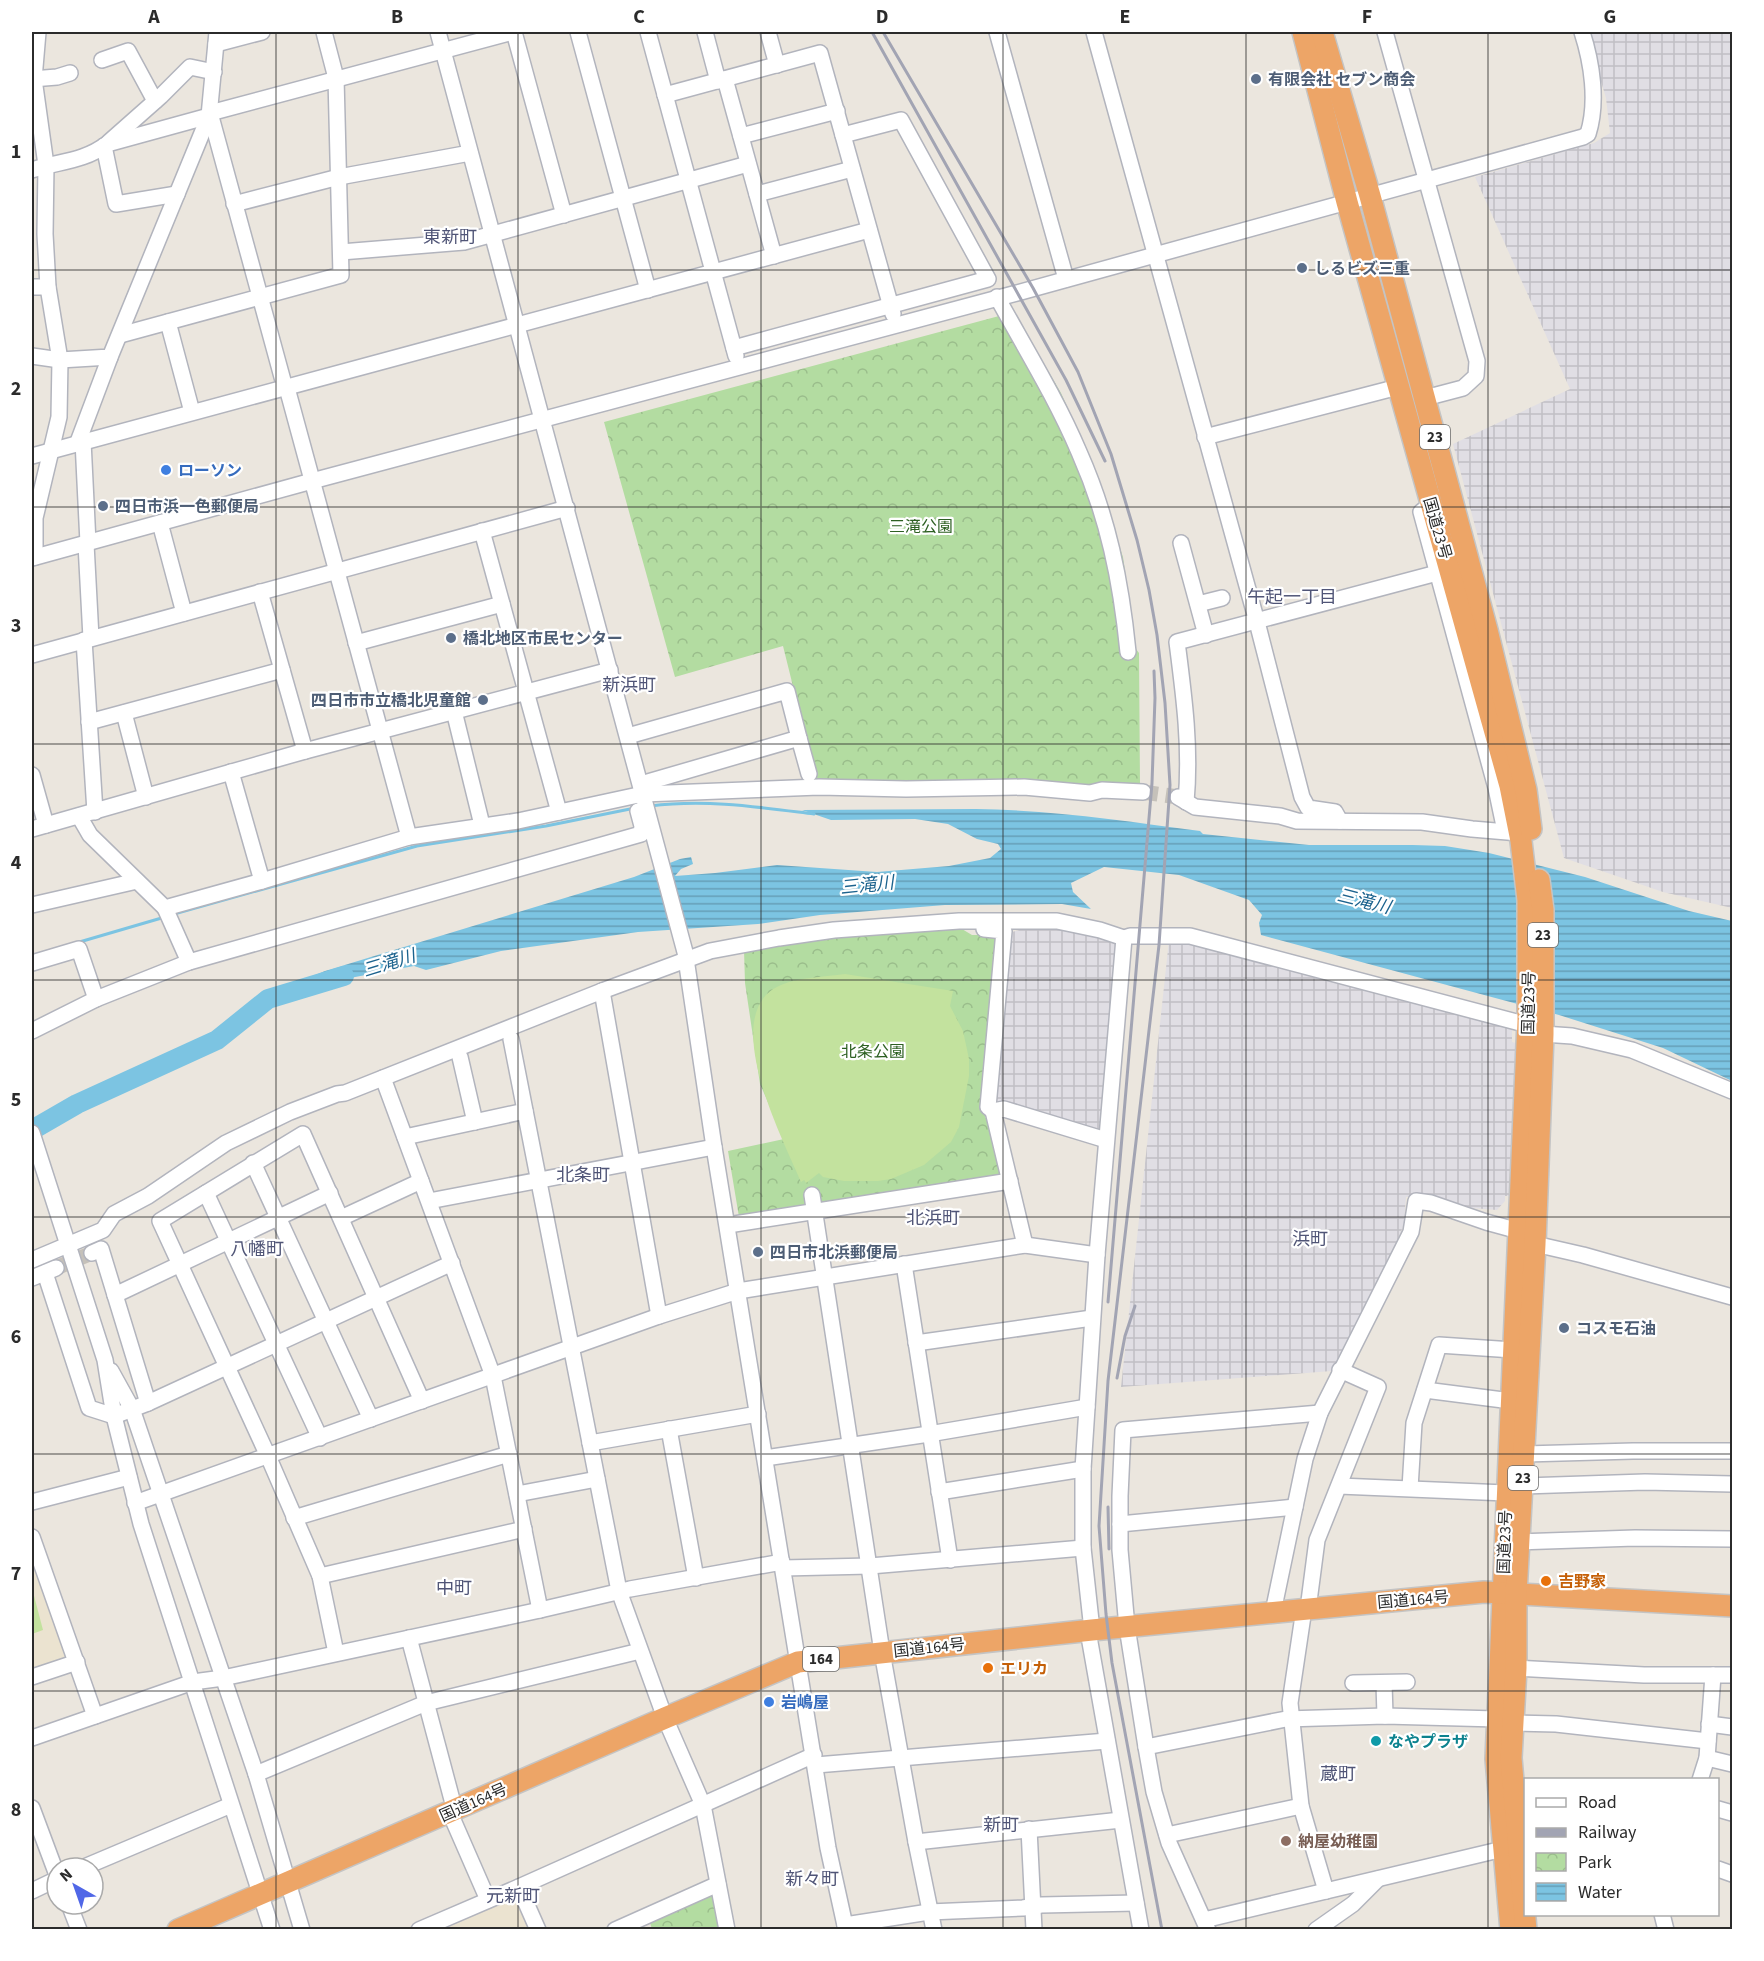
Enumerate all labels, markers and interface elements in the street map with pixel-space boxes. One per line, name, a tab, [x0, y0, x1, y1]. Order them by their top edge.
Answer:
text: A	[147, 3, 160, 31]
text: B	[391, 3, 403, 31]
text: C	[633, 3, 645, 31]
text: D	[876, 3, 888, 31]
text: E	[1120, 3, 1130, 31]
text: F	[1362, 3, 1372, 31]
text: G	[1604, 3, 1616, 31]
place label: 有限会社 セブン商会	[1268, 69, 1415, 91]
marker: 有限会社 セブン商会	[1249, 72, 1263, 86]
text: 1	[11, 138, 21, 166]
district label: 東新町	[423, 225, 477, 250]
place label: しるビズ三重	[1314, 258, 1410, 280]
marker: しるビズ三重	[1295, 261, 1309, 275]
text: 2	[11, 375, 21, 403]
road number: 23	[1420, 425, 1450, 449]
place label: ローソン	[178, 460, 242, 482]
marker: ローソン	[159, 463, 173, 477]
street label: 国道23号	[1418, 495, 1456, 562]
place label: 四日市浜一色郵便局	[115, 496, 259, 518]
marker: 四日市浜一色郵便局	[96, 499, 110, 513]
park label: 三滝公園	[889, 516, 953, 538]
district label: 午起一丁目	[1247, 585, 1337, 610]
text: 3	[11, 612, 21, 640]
place label: 橋北地区市民センター	[463, 628, 623, 650]
marker: 橋北地区市民センター	[444, 631, 458, 645]
district label: 新浜町	[602, 673, 656, 698]
place label: 四日市市立橋北児童館	[311, 690, 471, 712]
marker: 四日市市立橋北児童館	[476, 693, 490, 707]
text: 4	[11, 849, 22, 877]
water label: 三滝川	[839, 870, 897, 901]
water label: 三滝川	[1335, 883, 1395, 921]
road number: 23	[1528, 923, 1558, 947]
water label: 三滝川	[360, 943, 421, 983]
street label: 国道23号	[1517, 971, 1541, 1035]
park label: 北条公園	[841, 1041, 905, 1063]
text: 5	[11, 1086, 21, 1114]
district label: 北条町	[556, 1163, 610, 1188]
district label: 北浜町	[906, 1206, 960, 1231]
district label: 浜町	[1292, 1227, 1328, 1252]
district label: 八幡町	[230, 1237, 284, 1262]
place label: 四日市北浜郵便局	[770, 1242, 898, 1264]
marker: 四日市北浜郵便局	[751, 1245, 765, 1259]
place label: コスモ石油	[1576, 1318, 1656, 1340]
marker: コスモ石油	[1557, 1321, 1571, 1335]
text: 6	[11, 1323, 21, 1351]
road number: 23	[1508, 1466, 1538, 1490]
street label: 国道23号	[1493, 1510, 1517, 1574]
text: 7	[11, 1560, 21, 1588]
place label: 吉野家	[1558, 1571, 1606, 1593]
marker: 吉野家	[1539, 1574, 1553, 1588]
district label: 中町	[436, 1576, 472, 1601]
street label: 国道164号	[1376, 1586, 1450, 1614]
street label: 国道164号	[892, 1633, 966, 1663]
road number: 164	[803, 1647, 839, 1671]
place label: エリカ	[1000, 1658, 1048, 1680]
marker: エリカ	[981, 1661, 995, 1675]
place label: 岩嶋屋	[781, 1692, 829, 1714]
marker: 岩嶋屋	[762, 1695, 776, 1709]
place label: なやプラザ	[1388, 1731, 1468, 1753]
marker: なやプラザ	[1369, 1734, 1383, 1748]
district label: 蔵町	[1320, 1762, 1356, 1787]
street label: 国道164号	[436, 1778, 511, 1828]
legend	[1524, 1778, 1719, 1916]
text: Road	[1578, 1790, 1617, 1815]
text: 8	[11, 1796, 21, 1824]
district label: 新町	[983, 1813, 1019, 1838]
text: Railway	[1578, 1820, 1637, 1845]
place label: 納屋幼稚園	[1298, 1831, 1378, 1853]
marker: 納屋幼稚園	[1279, 1834, 1293, 1848]
text: Park	[1578, 1850, 1612, 1875]
north arrow	[45, 1856, 105, 1916]
text: N	[55, 1863, 77, 1887]
district label: 新々町	[785, 1867, 839, 1892]
text: Water	[1578, 1880, 1622, 1905]
district label: 元新町	[486, 1884, 540, 1909]

